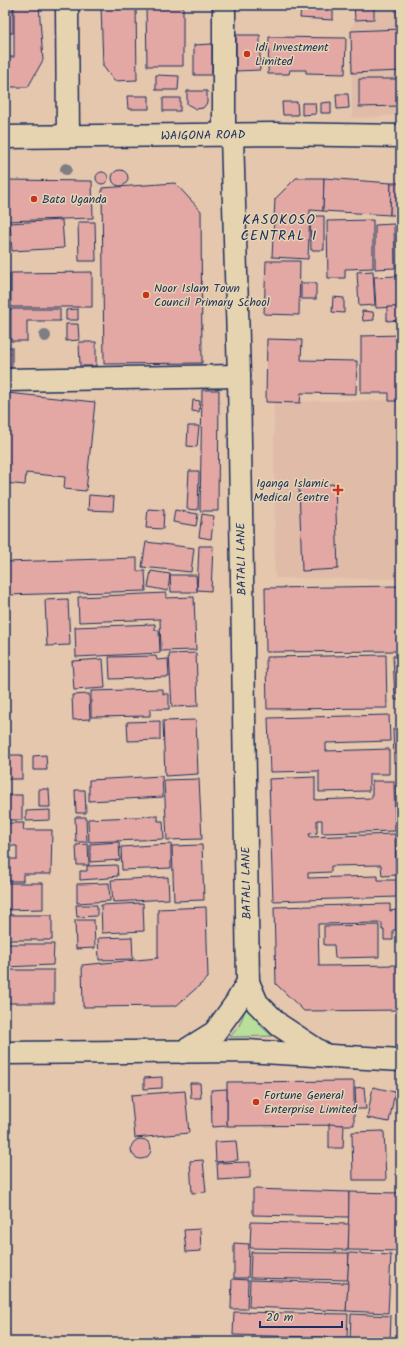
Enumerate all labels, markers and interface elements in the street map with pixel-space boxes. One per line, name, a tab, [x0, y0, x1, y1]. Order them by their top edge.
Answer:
place label: Idi Investment Limited	[255, 38, 329, 71]
marker: Idi Investment Limited	[242, 49, 252, 59]
street label: WAIGONA ROAD	[160, 125, 246, 146]
place label: Bata Uganda	[42, 190, 107, 209]
marker: Bata Uganda	[29, 194, 39, 204]
district label: KASOKOSO CENTRAL I	[241, 209, 317, 247]
place label: Noor Islam Town Council Primary School	[154, 279, 270, 312]
marker: Noor Islam Town Council Primary School	[141, 290, 151, 300]
place label: Iganga Islamic Medical Centre	[254, 474, 330, 507]
marker: Iganga Islamic Medical Centre	[332, 484, 344, 496]
street label: BATALI LANE	[231, 521, 252, 596]
street label: BATALI LANE	[236, 845, 257, 920]
place label: Fortune General Enterprise Limited	[264, 1086, 358, 1119]
marker: Fortune General Enterprise Limited	[251, 1097, 261, 1107]
scale bar	[260, 1303, 342, 1329]
text: 20 m	[266, 1308, 294, 1327]

